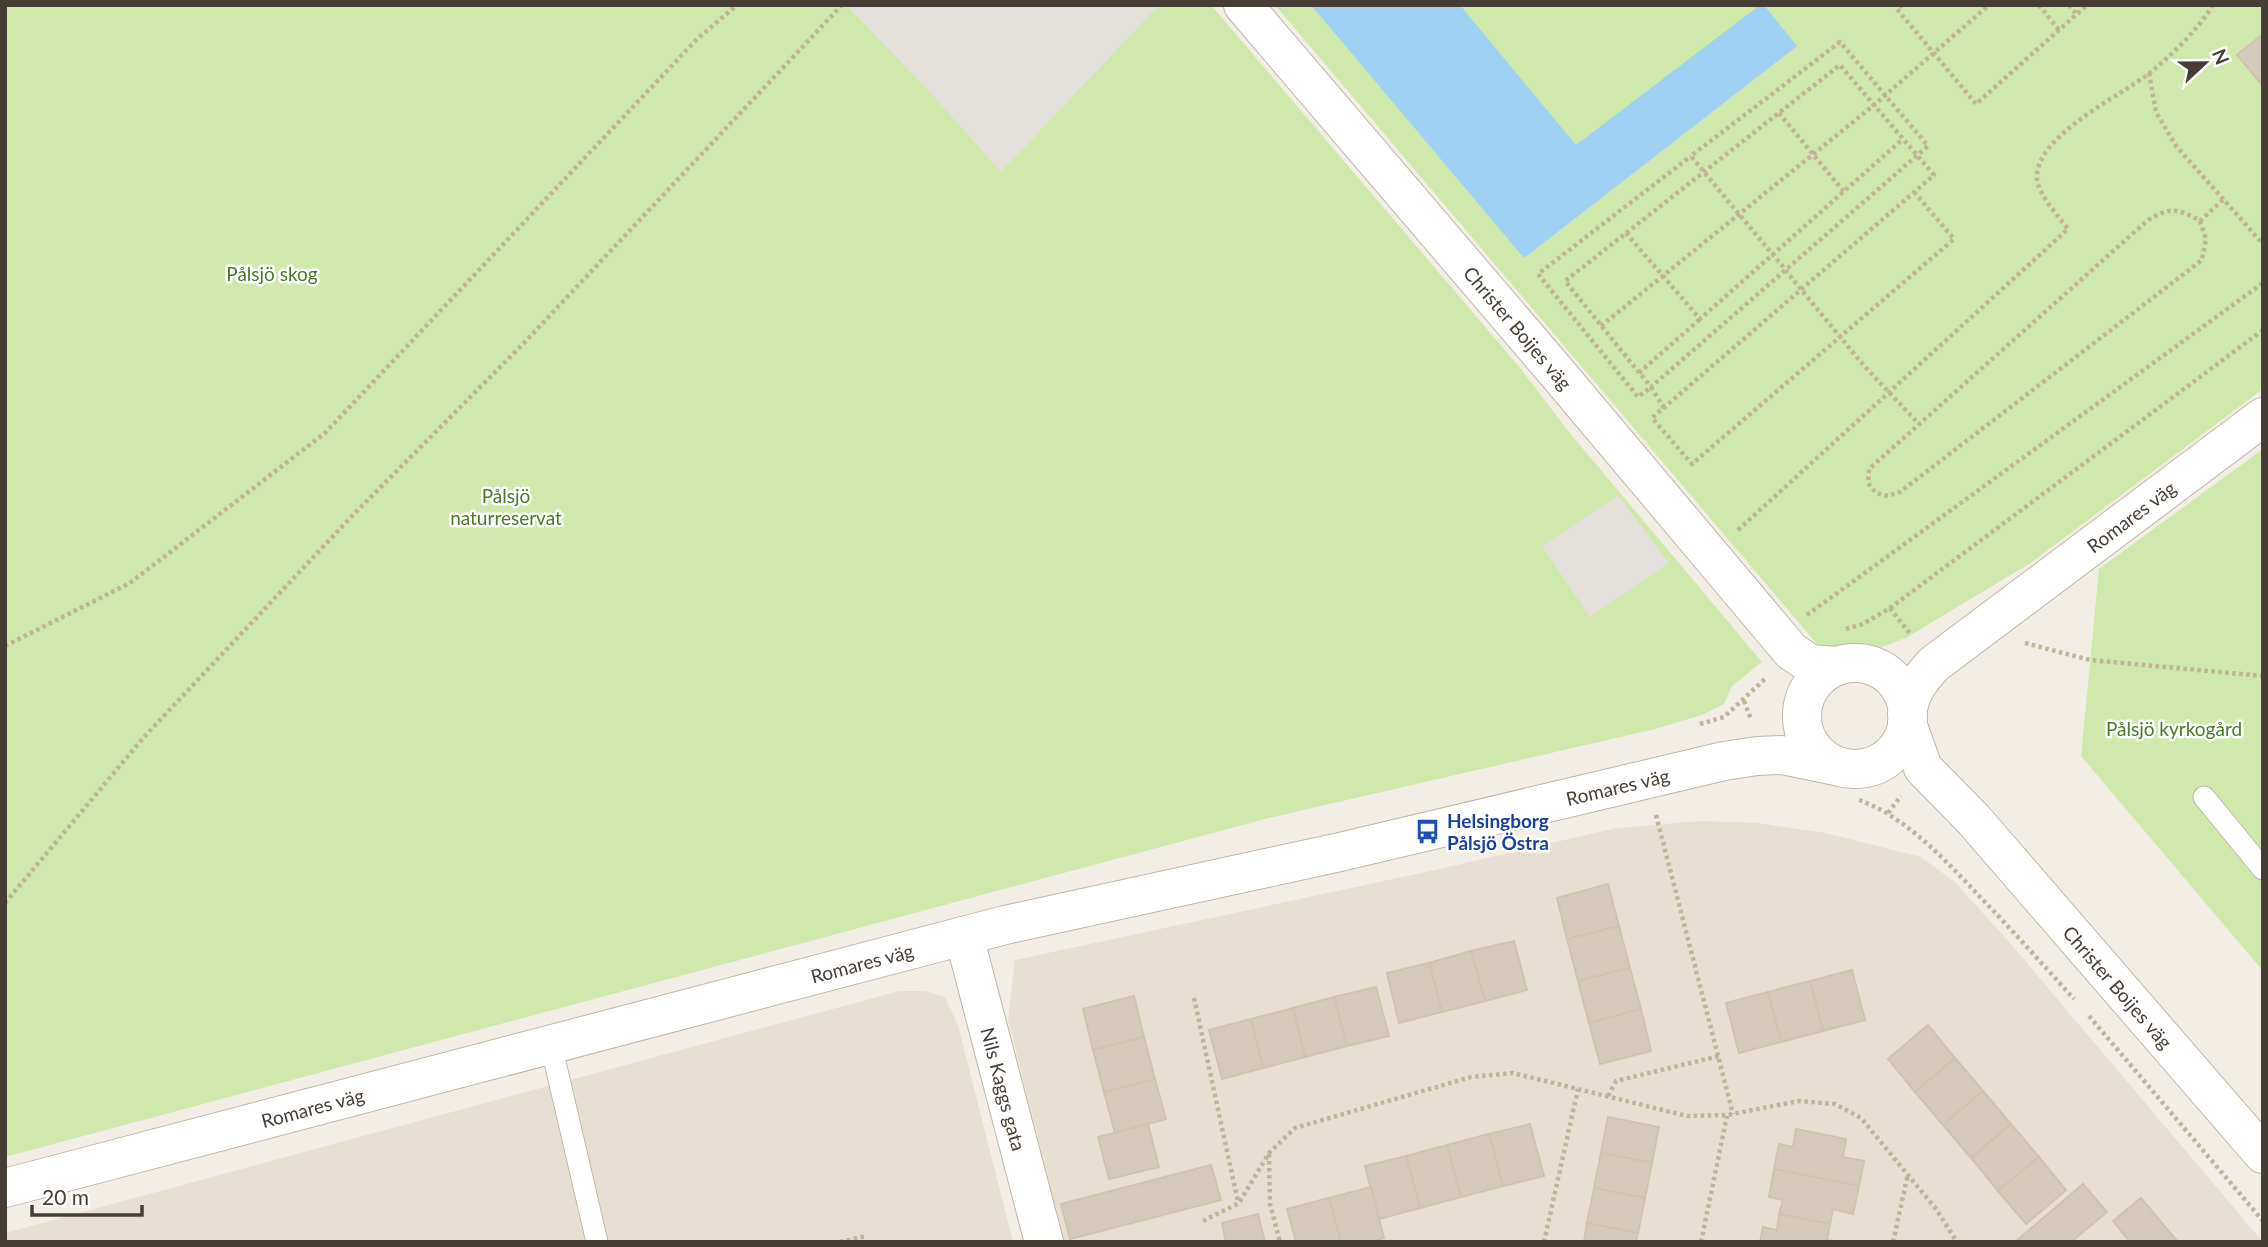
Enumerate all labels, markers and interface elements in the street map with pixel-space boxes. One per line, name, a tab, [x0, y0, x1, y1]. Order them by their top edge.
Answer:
north arrow	[2170, 28, 2240, 98]
text: N	[2208, 45, 2235, 68]
street label: Christer Boijes väg	[1459, 261, 1577, 394]
park label: Pålsjö skog	[226, 262, 318, 285]
street label: Romares väg	[2082, 475, 2180, 557]
park label: Pålsjö naturreservat	[450, 484, 562, 529]
park label: Pålsjö kyrkogård	[2106, 717, 2242, 740]
street label: Romares väg	[1564, 763, 1671, 810]
place label: Helsingborg Pålsjö Östra	[1447, 809, 1549, 854]
bus stop icon: Helsingborg Pålsjö Östra	[1413, 817, 1441, 845]
street label: Christer Boijes väg	[2059, 921, 2178, 1053]
street label: Romares väg	[808, 938, 916, 987]
street label: Nils Kaggs gata	[977, 1025, 1031, 1153]
street label: Romares väg	[259, 1083, 367, 1132]
scale bar	[32, 1174, 142, 1218]
text: 20 m	[42, 1184, 89, 1209]

